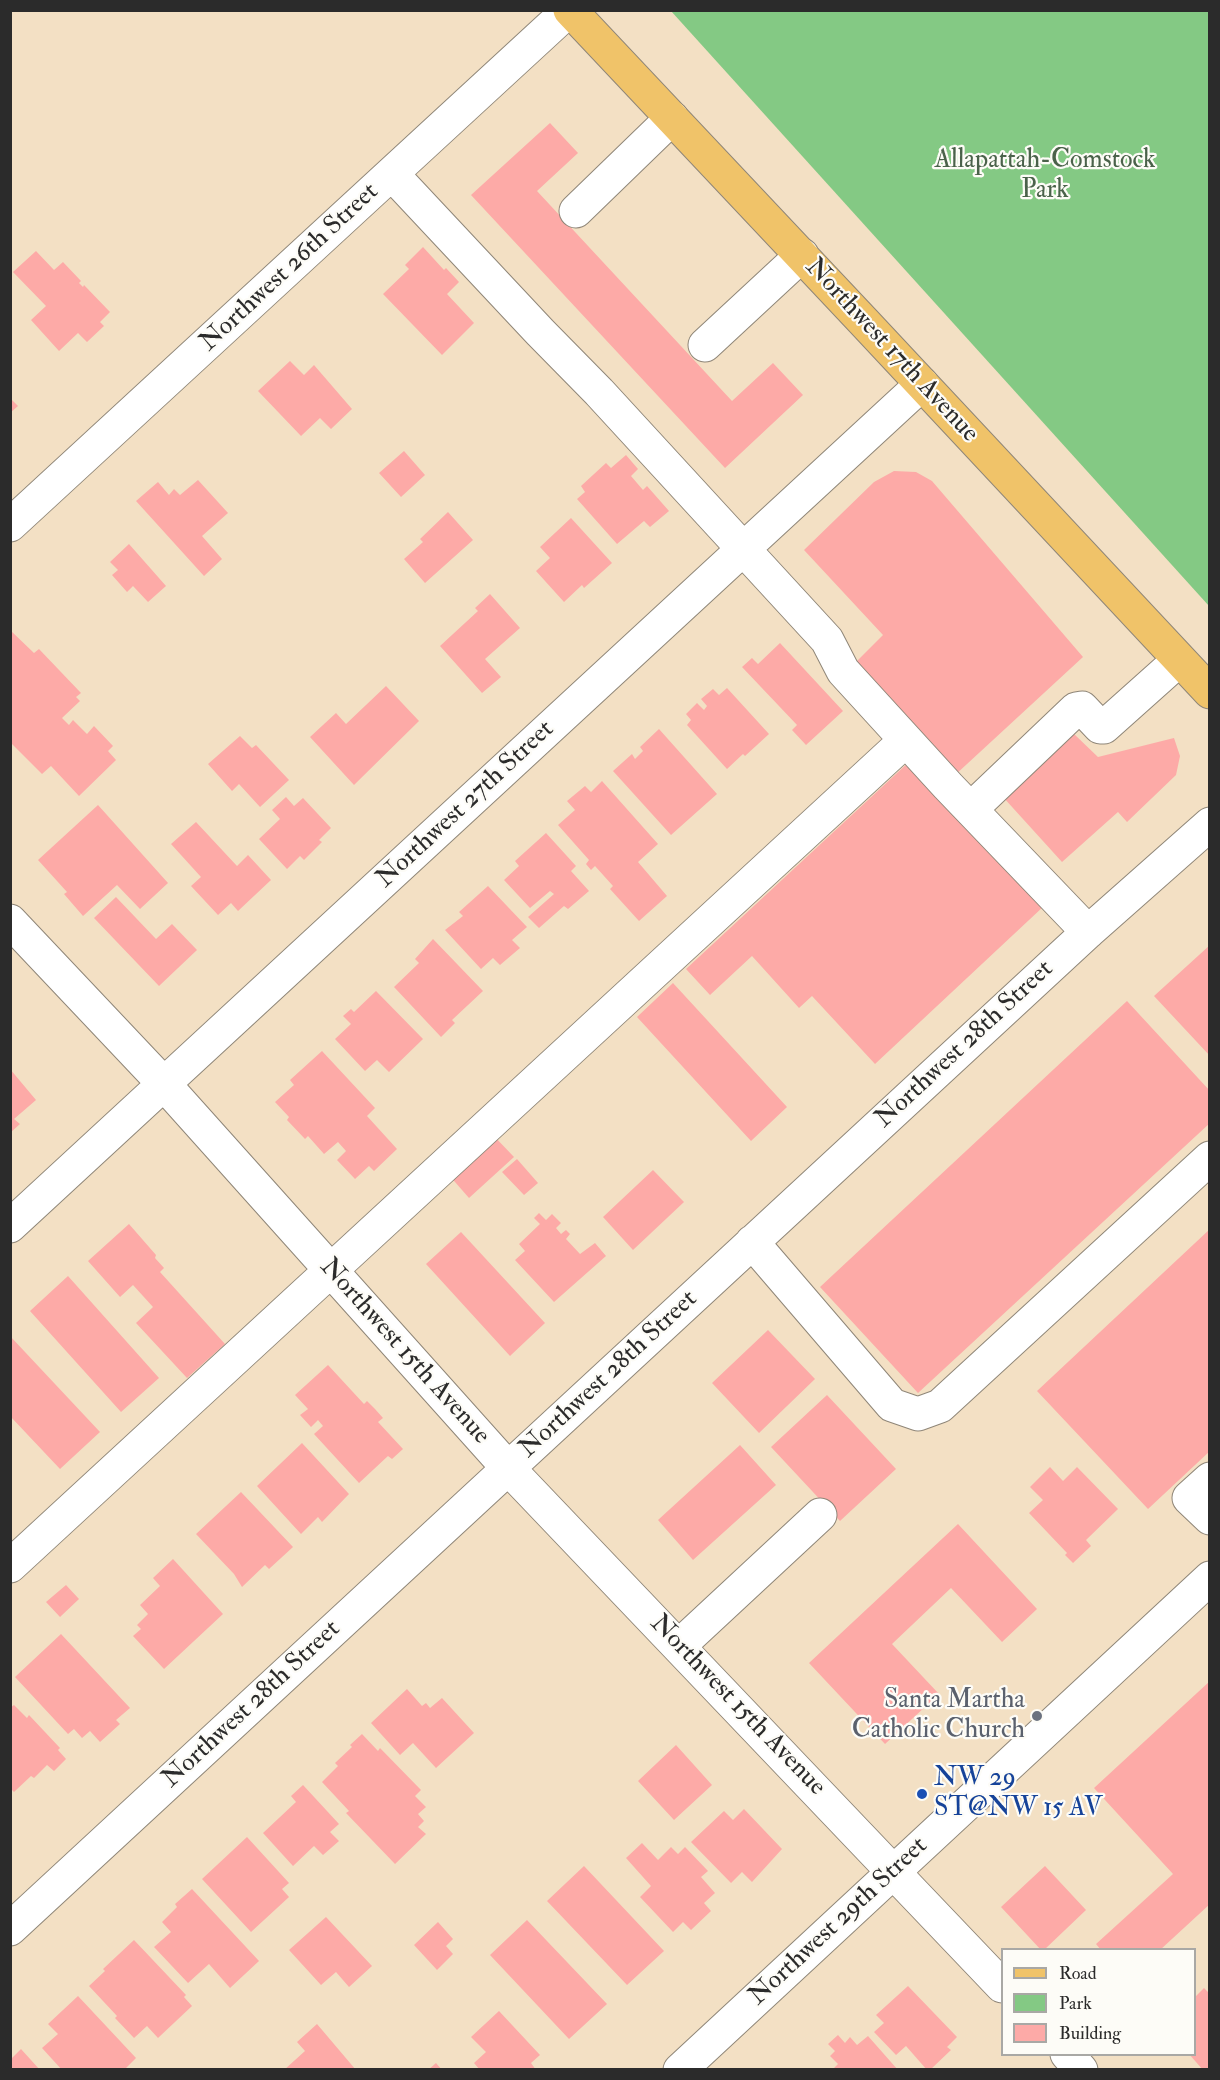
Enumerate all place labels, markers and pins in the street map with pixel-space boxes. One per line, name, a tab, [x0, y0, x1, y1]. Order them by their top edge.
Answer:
place label: Santa Martha Catholic Church	[852, 1685, 1025, 1746]
marker: Santa Martha Catholic Church	[1030, 1709, 1044, 1723]
place label: NW 29 ST@NW 15 AV	[934, 1763, 1102, 1824]
marker: NW 29 ST@NW 15 AV	[915, 1787, 929, 1801]

